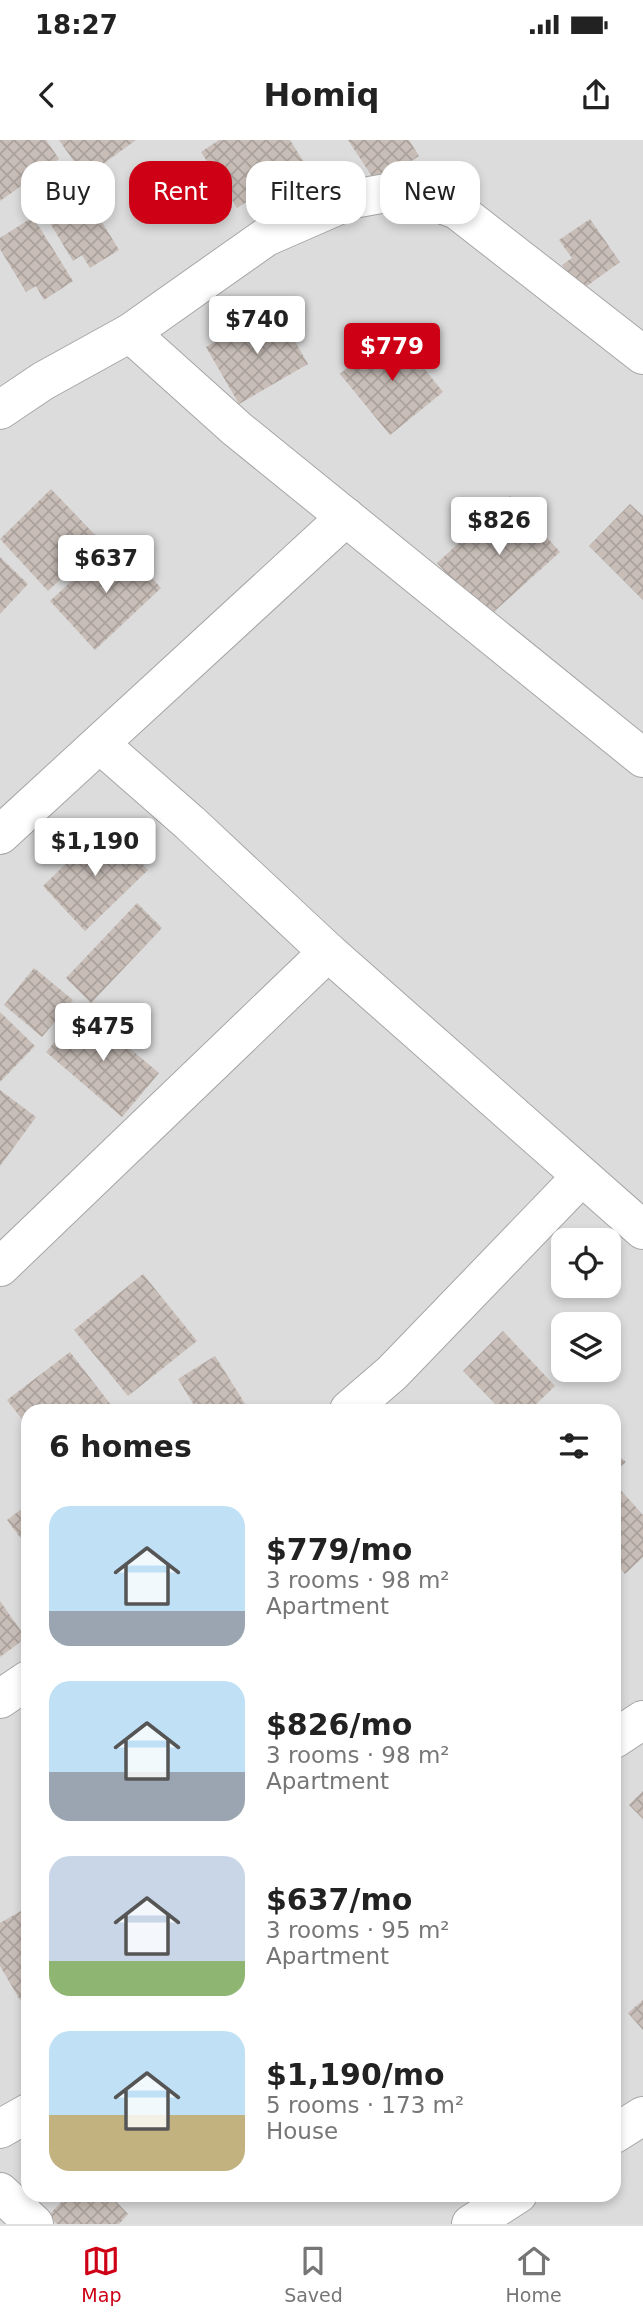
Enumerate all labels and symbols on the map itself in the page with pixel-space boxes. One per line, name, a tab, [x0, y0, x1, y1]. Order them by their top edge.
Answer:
pin: $740	[216, 296, 298, 356]
pin: $779	[351, 324, 433, 383]
pin: $826	[458, 498, 540, 557]
pin: $637	[65, 536, 147, 595]
pin: $1,190	[38, 818, 152, 878]
pin: $475	[62, 1004, 144, 1063]

